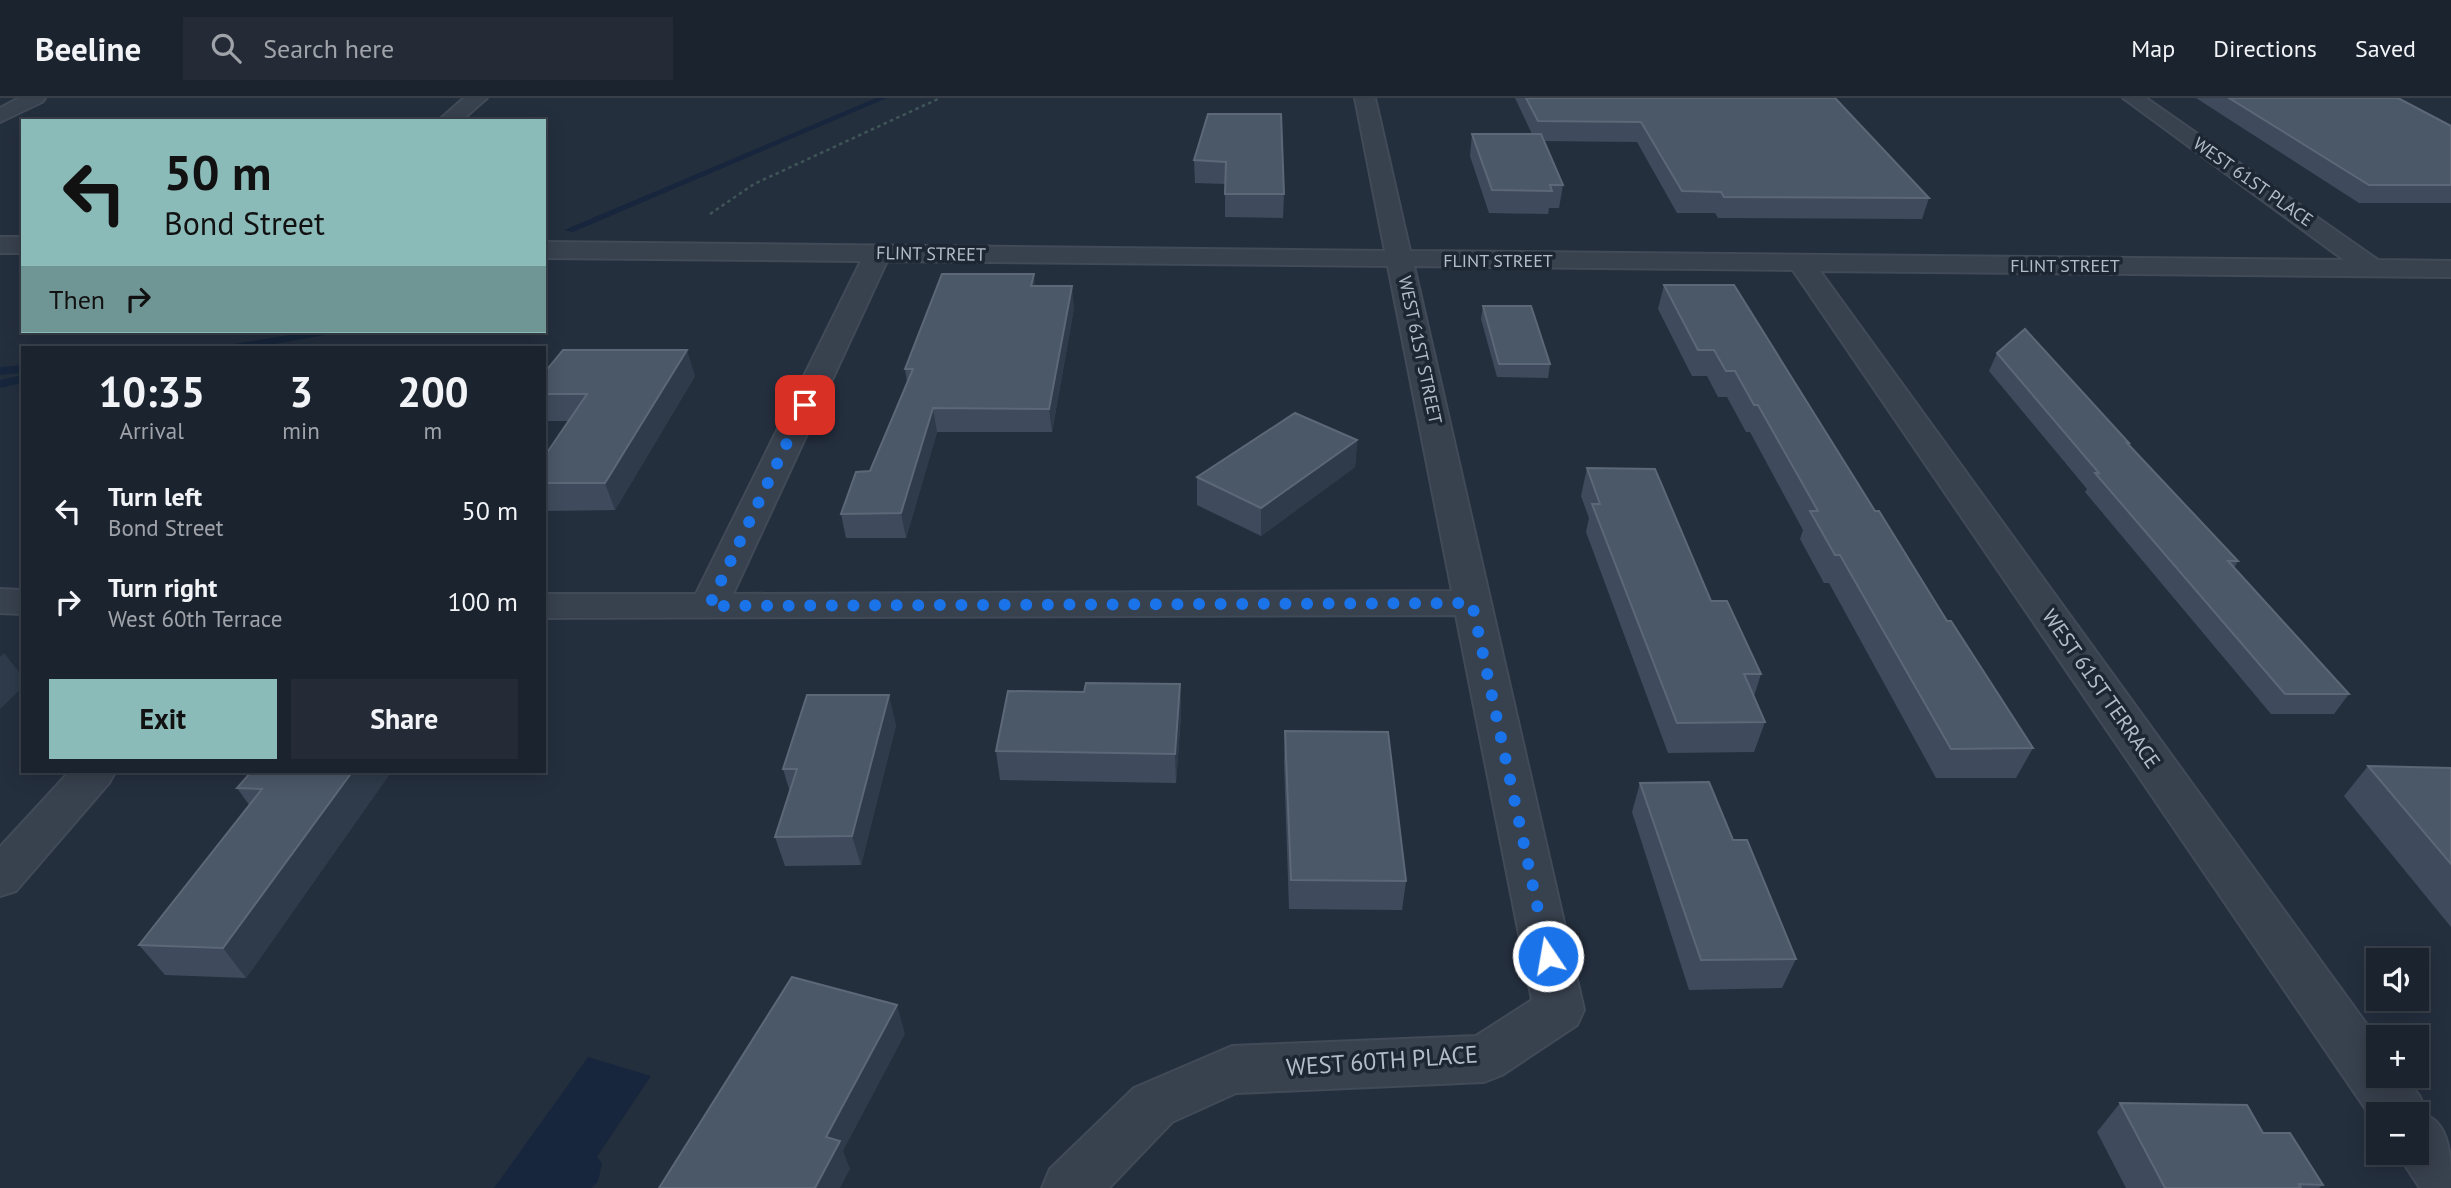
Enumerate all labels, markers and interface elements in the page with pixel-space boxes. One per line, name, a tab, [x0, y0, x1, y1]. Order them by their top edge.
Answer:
search box	[183, 17, 673, 80]
text: Beeline	[35, 27, 141, 70]
icon: search	[207, 29, 245, 67]
text: Search here	[263, 32, 394, 65]
text: Map	[2131, 33, 2175, 64]
text: Directions	[2213, 33, 2317, 64]
text: Saved	[2355, 33, 2416, 64]
street label: WEST 61ST PLACE	[2189, 132, 2318, 231]
text: 50 m	[164, 140, 271, 204]
icon: left	[49, 147, 140, 238]
text: Bond Street	[164, 202, 325, 244]
street label: FLINT STREET	[876, 241, 986, 266]
street label: FLINT STREET	[1443, 249, 1553, 272]
street label: FLINT STREET	[2010, 254, 2120, 277]
street label: WEST 61ST STREET	[1394, 274, 1447, 426]
icon: right	[119, 280, 157, 318]
text: Then	[49, 283, 105, 316]
text: 10:35	[98, 364, 205, 419]
text: 3	[289, 364, 313, 419]
text: 200	[397, 364, 469, 419]
pin	[775, 375, 835, 435]
icon: arrive	[786, 386, 824, 424]
text: Arrival	[119, 416, 184, 445]
text: min	[282, 416, 320, 445]
text: m	[424, 416, 442, 445]
text: Turn left	[108, 480, 202, 513]
icon: left	[49, 492, 87, 530]
text: 50 m	[462, 494, 518, 527]
text: Bond Street	[108, 513, 224, 542]
text: Turn right	[108, 571, 217, 604]
icon: right	[49, 583, 87, 621]
text: 100 m	[447, 585, 518, 618]
text: West 60th Terrace	[108, 604, 282, 633]
street label: WEST 61ST TERRACE	[2036, 604, 2166, 774]
button: Exit	[49, 679, 277, 759]
button: Share	[291, 679, 518, 759]
position arrow	[1511, 919, 1585, 993]
map controls	[2366, 948, 2429, 1165]
button: sound	[2366, 948, 2429, 1011]
button: +	[2366, 1025, 2429, 1088]
street label: WEST 60TH PLACE	[1285, 1038, 1479, 1083]
button: −	[2366, 1102, 2429, 1165]

